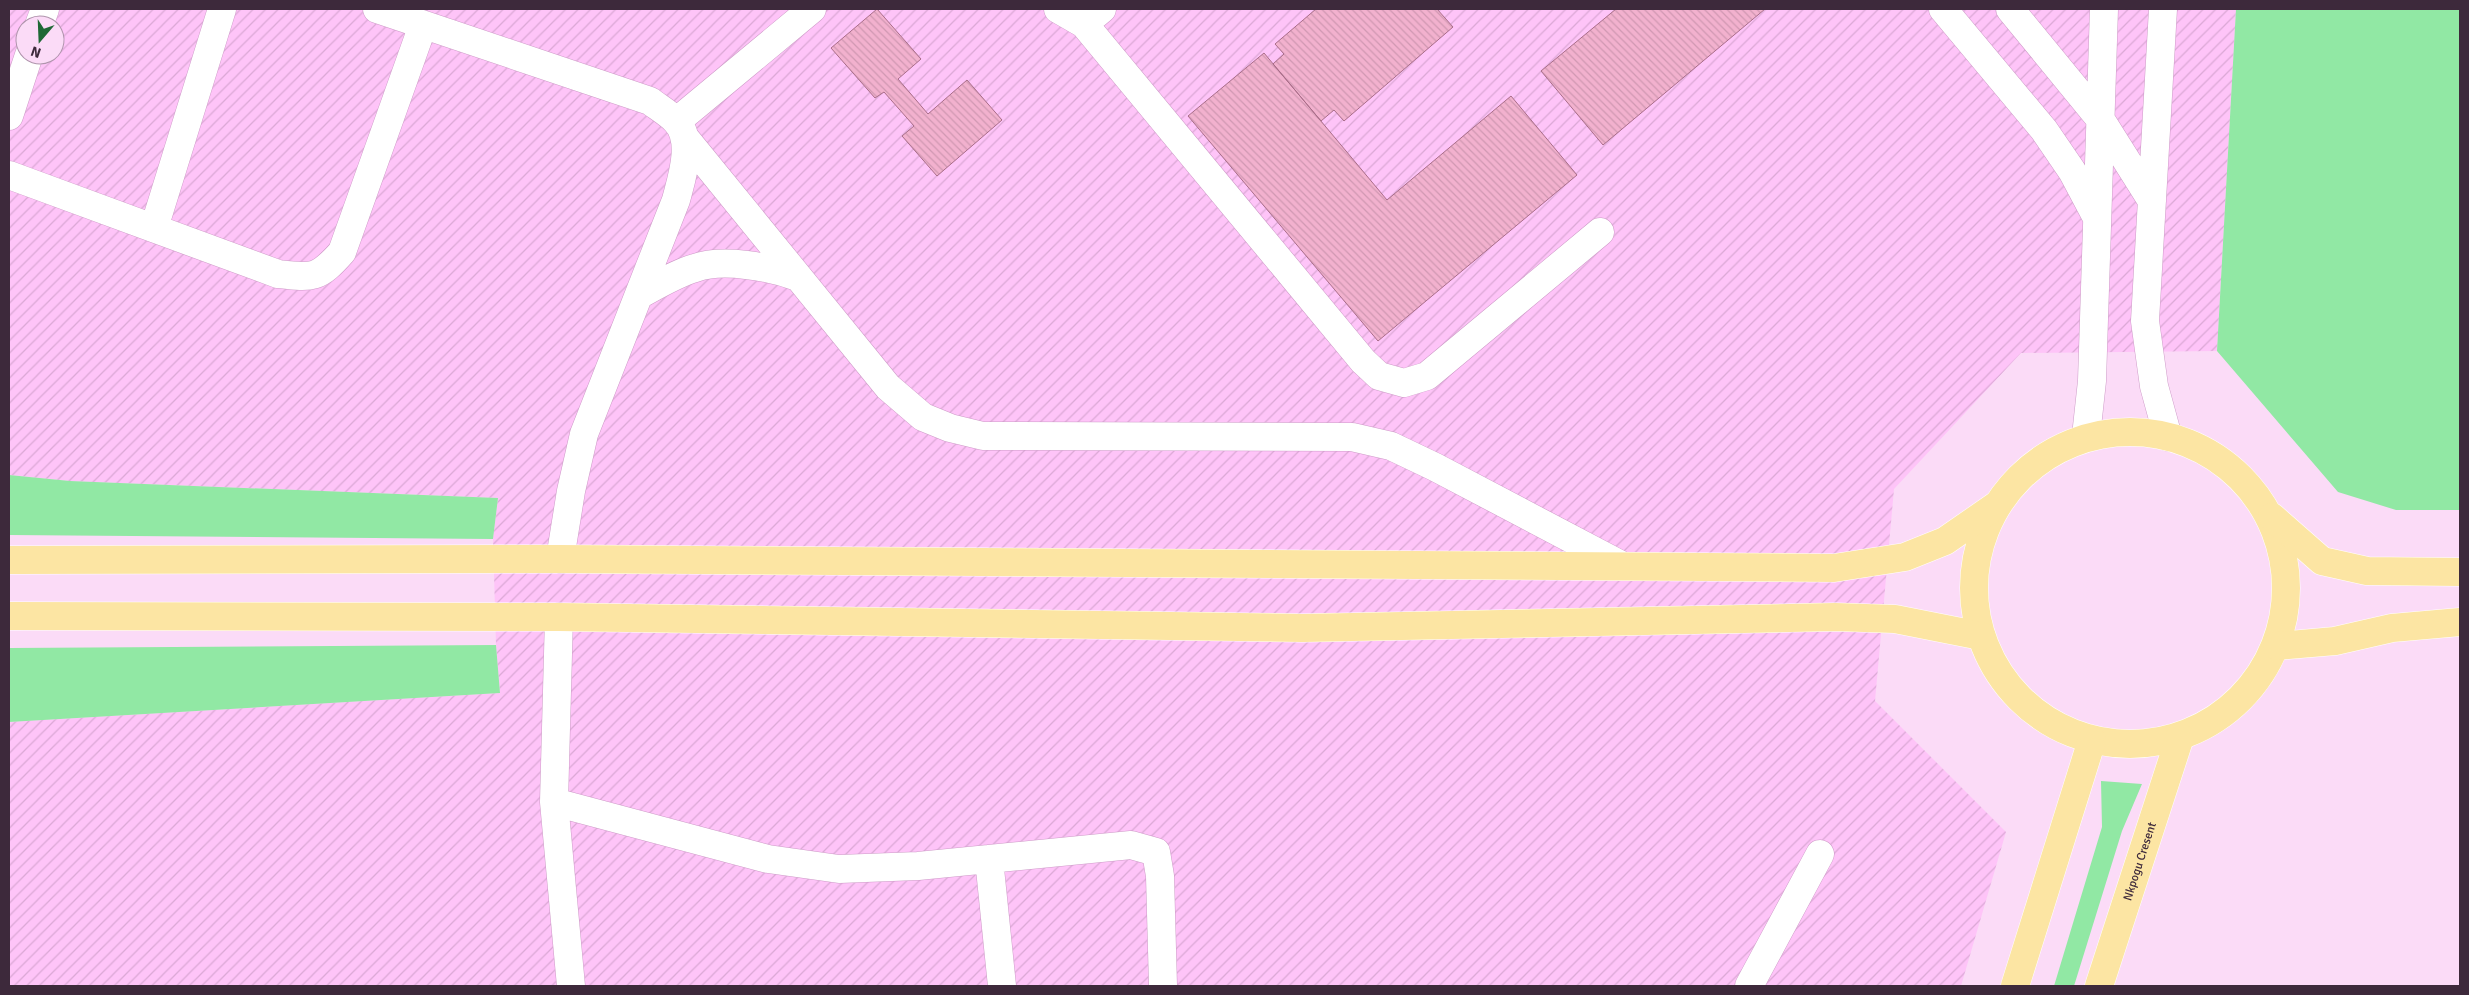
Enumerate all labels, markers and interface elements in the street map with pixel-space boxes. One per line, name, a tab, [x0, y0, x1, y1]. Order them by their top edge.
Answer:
north arrow	[15, 15, 65, 65]
text: N	[29, 42, 43, 61]
street label: Nkpogu Cresent	[2120, 820, 2159, 903]

